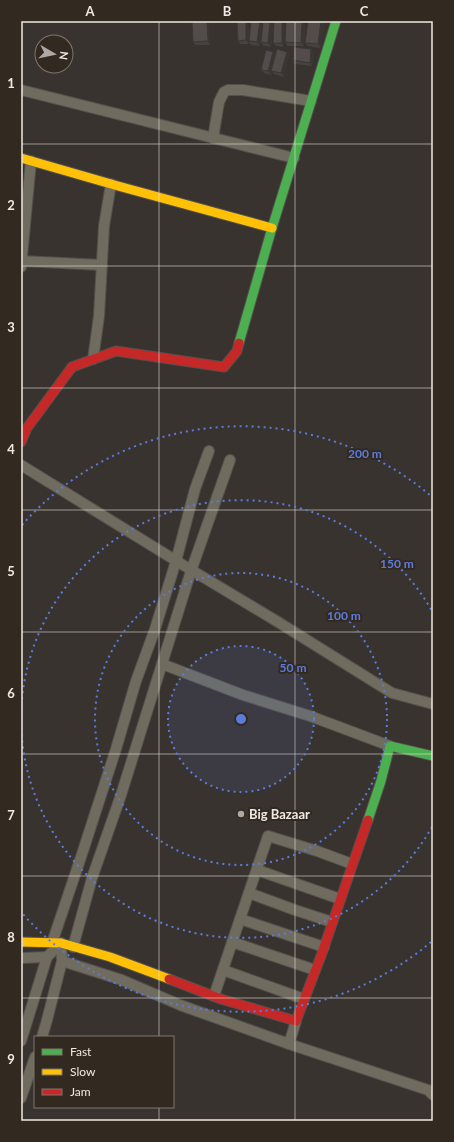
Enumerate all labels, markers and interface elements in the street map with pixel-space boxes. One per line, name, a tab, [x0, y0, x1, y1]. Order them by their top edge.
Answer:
text: A	[84, 3, 95, 19]
text: B	[223, 3, 232, 19]
text: C	[360, 3, 369, 19]
north arrow	[34, 34, 74, 74]
text: N	[57, 50, 71, 61]
text: 1	[7, 75, 15, 91]
text: 2	[7, 197, 15, 213]
text: 3	[7, 319, 15, 335]
text: 4	[7, 441, 15, 457]
text: 200 m	[348, 446, 382, 461]
text: 150 m	[380, 556, 414, 571]
text: 5	[7, 563, 15, 579]
text: 100 m	[327, 608, 361, 623]
text: 50 m	[280, 660, 306, 675]
text: 6	[7, 685, 15, 701]
centre of rings	[234, 712, 248, 726]
place label: Big Bazaar	[249, 806, 310, 822]
text: 7	[7, 807, 15, 823]
marker: Big Bazaar	[236, 809, 246, 819]
text: 8	[7, 929, 15, 945]
legend	[34, 1036, 174, 1108]
text: Fast	[70, 1044, 92, 1059]
text: 9	[7, 1051, 15, 1067]
text: Slow	[70, 1064, 96, 1079]
text: Jam	[70, 1084, 91, 1099]

